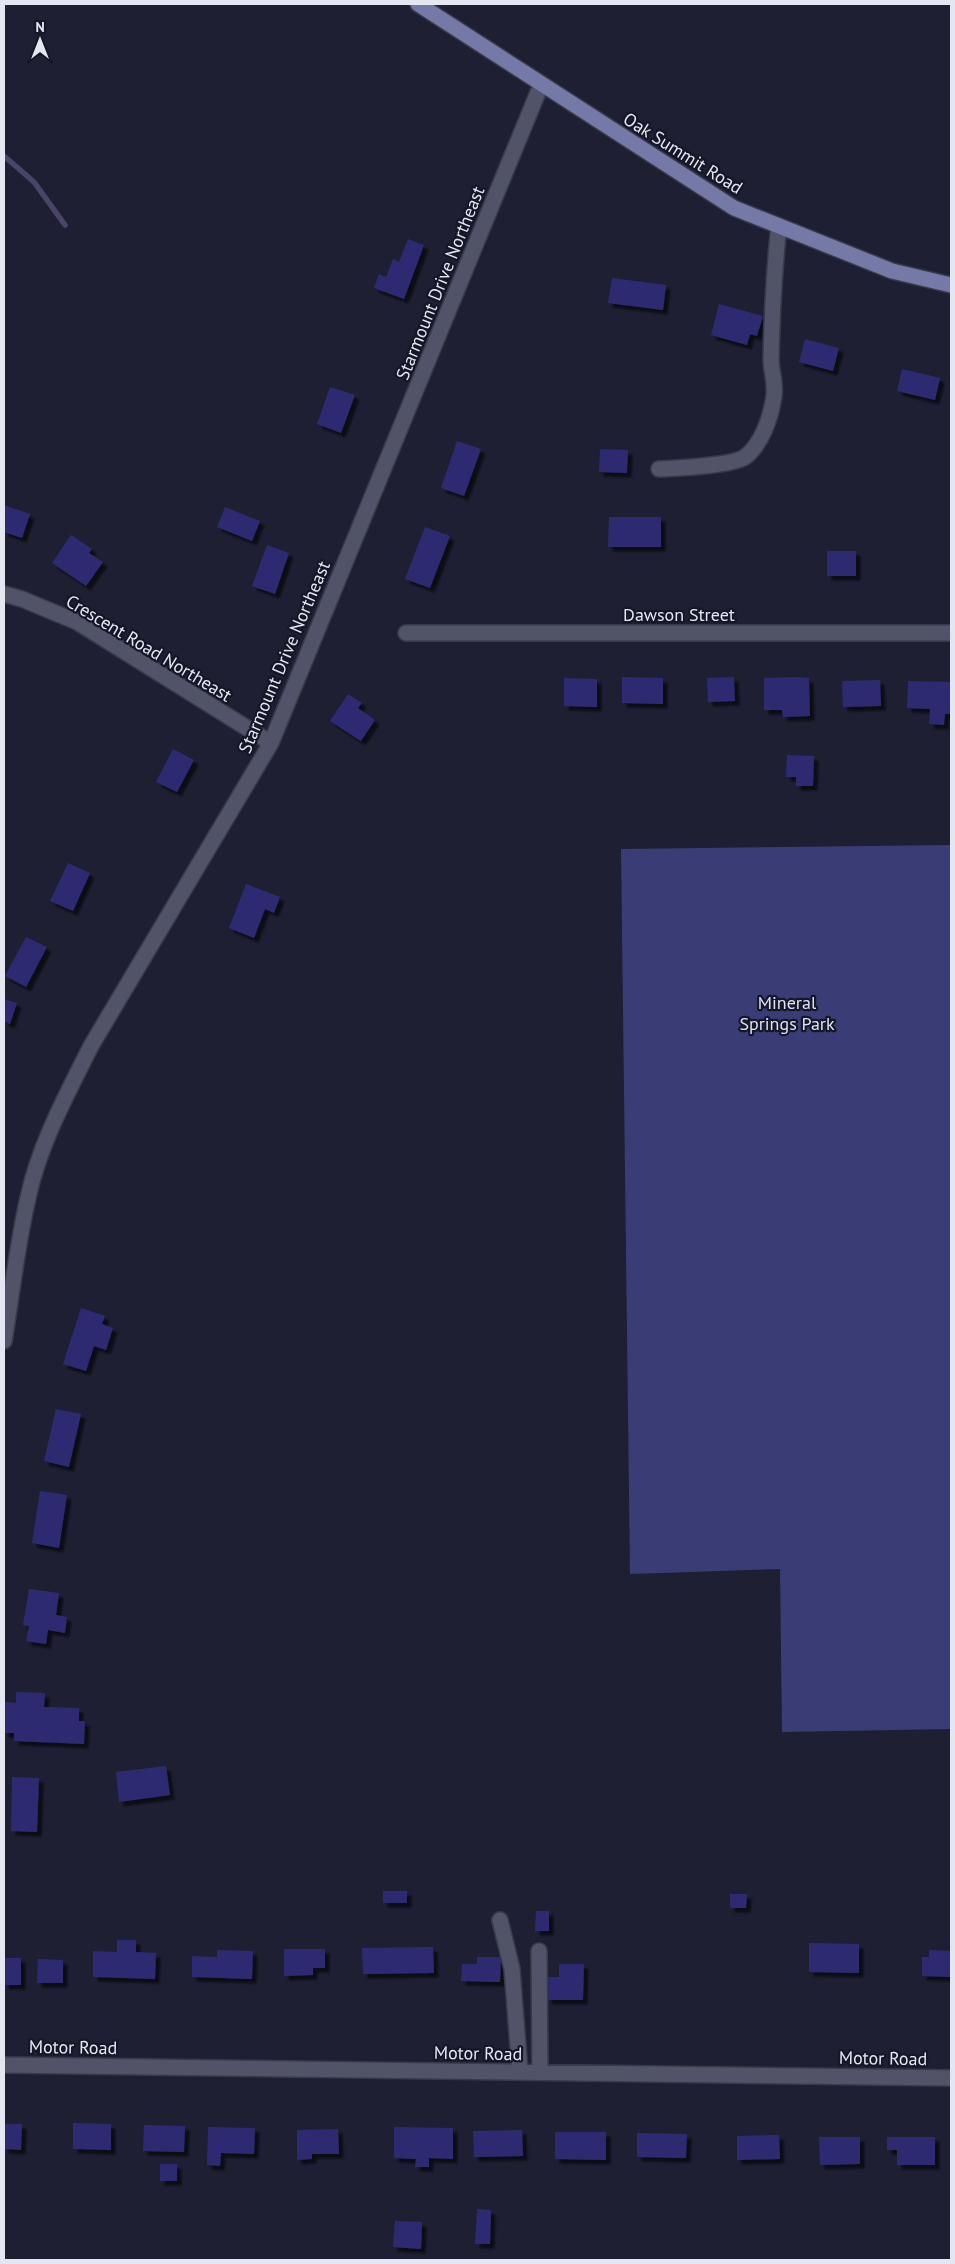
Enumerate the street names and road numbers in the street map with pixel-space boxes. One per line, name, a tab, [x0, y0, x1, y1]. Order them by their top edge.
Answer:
street label: Oak Summit Road	[619, 107, 747, 199]
street label: Starmount Drive Northeast	[391, 183, 489, 383]
street label: Starmount Drive Northeast	[233, 557, 335, 757]
street label: Crescent Road Northeast	[62, 589, 236, 707]
street label: Dawson Street	[623, 603, 735, 626]
street label: Motor Road	[29, 2035, 117, 2059]
street label: Motor Road	[434, 2041, 522, 2065]
street label: Motor Road	[839, 2046, 927, 2070]

